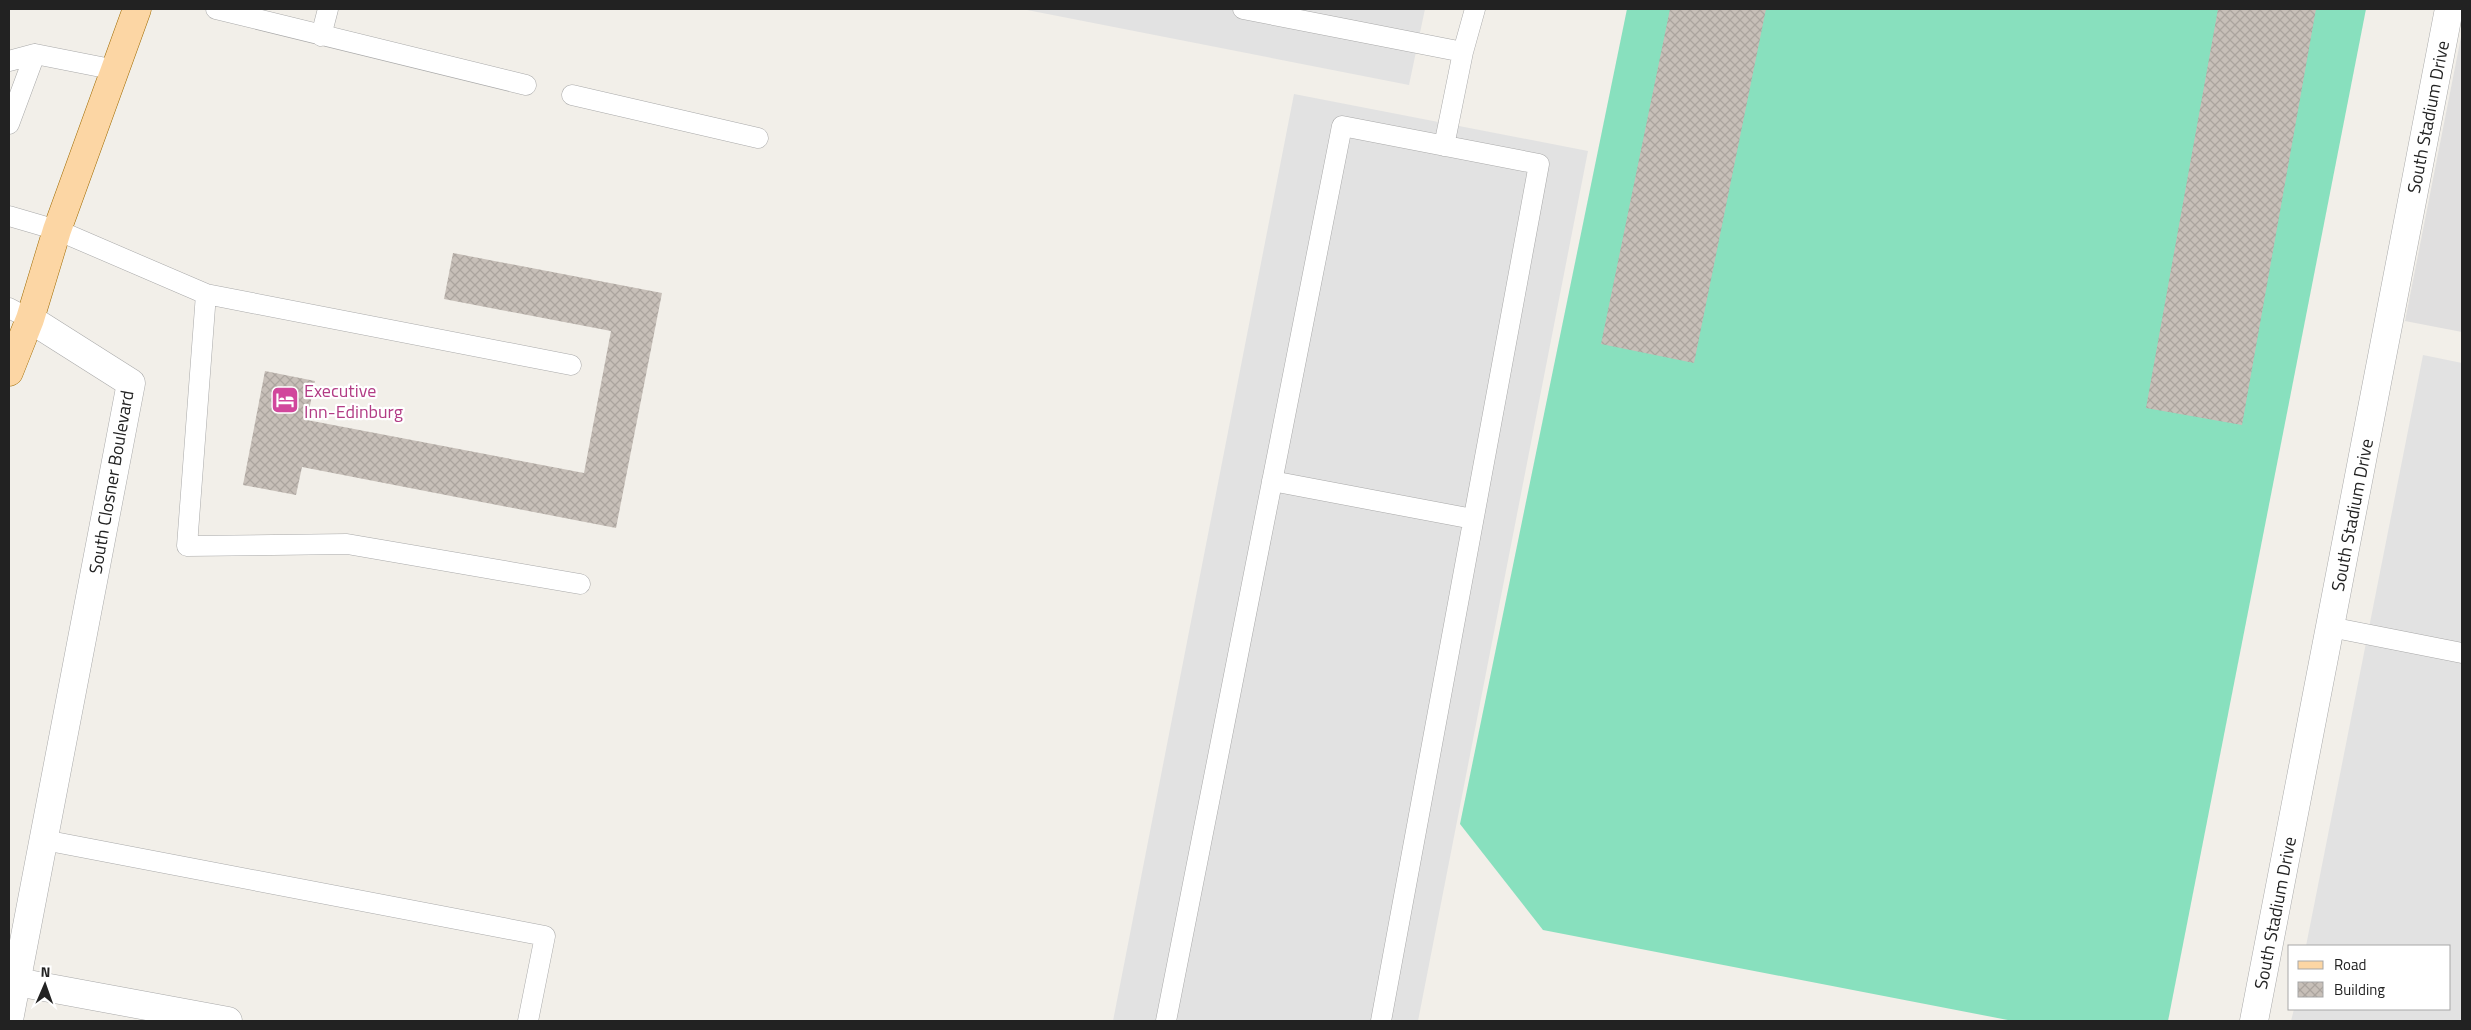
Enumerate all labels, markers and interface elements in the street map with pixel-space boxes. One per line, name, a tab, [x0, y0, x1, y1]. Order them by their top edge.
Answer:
street label: South Stadium Drive	[2400, 38, 2456, 196]
place label: Executive Inn-Edinburg	[304, 377, 403, 425]
hotel icon: Executive Inn-Edinburg	[270, 385, 300, 415]
street label: South Closner Boulevard	[82, 388, 140, 576]
street label: South Stadium Drive	[2324, 436, 2380, 594]
street label: South Stadium Drive	[2247, 834, 2303, 992]
legend	[2288, 945, 2451, 1010]
text: Road	[2334, 953, 2366, 976]
north arrow	[20, 960, 70, 1010]
text: N	[40, 961, 51, 982]
text: Building	[2334, 978, 2385, 1001]

